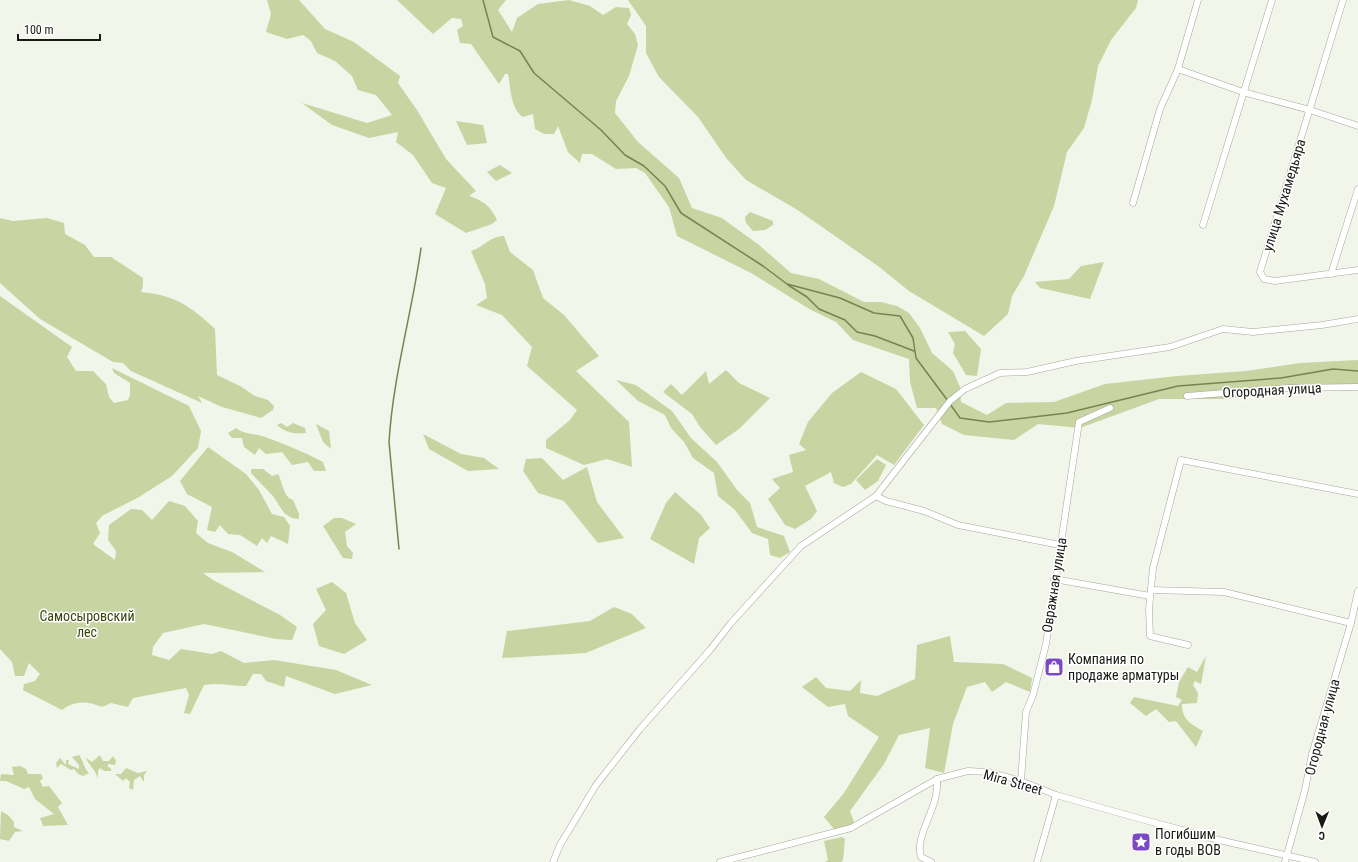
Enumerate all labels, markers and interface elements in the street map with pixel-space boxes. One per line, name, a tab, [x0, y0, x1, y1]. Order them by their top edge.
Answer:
scale bar	[18, 16, 100, 42]
text: 100 m	[24, 23, 54, 37]
street label: улица Мухамедьяра	[1259, 137, 1309, 253]
street label: Огородная улица	[1222, 379, 1322, 401]
street label: Овражная улица	[1039, 536, 1069, 634]
park label: Самосыровский лес	[39, 608, 135, 640]
place label: Компания по продаже арматуры	[1068, 651, 1179, 683]
shop icon: Компания по продаже арматуры	[1043, 656, 1065, 678]
street label: Огородная улица	[1301, 677, 1343, 777]
street label: Mira Street	[982, 766, 1044, 798]
north arrow	[1302, 806, 1342, 846]
place label: Погибшим в годы ВОВ	[1155, 826, 1221, 858]
text: С	[1319, 829, 1325, 842]
place icon: Погибшим в годы ВОВ	[1130, 831, 1152, 853]

